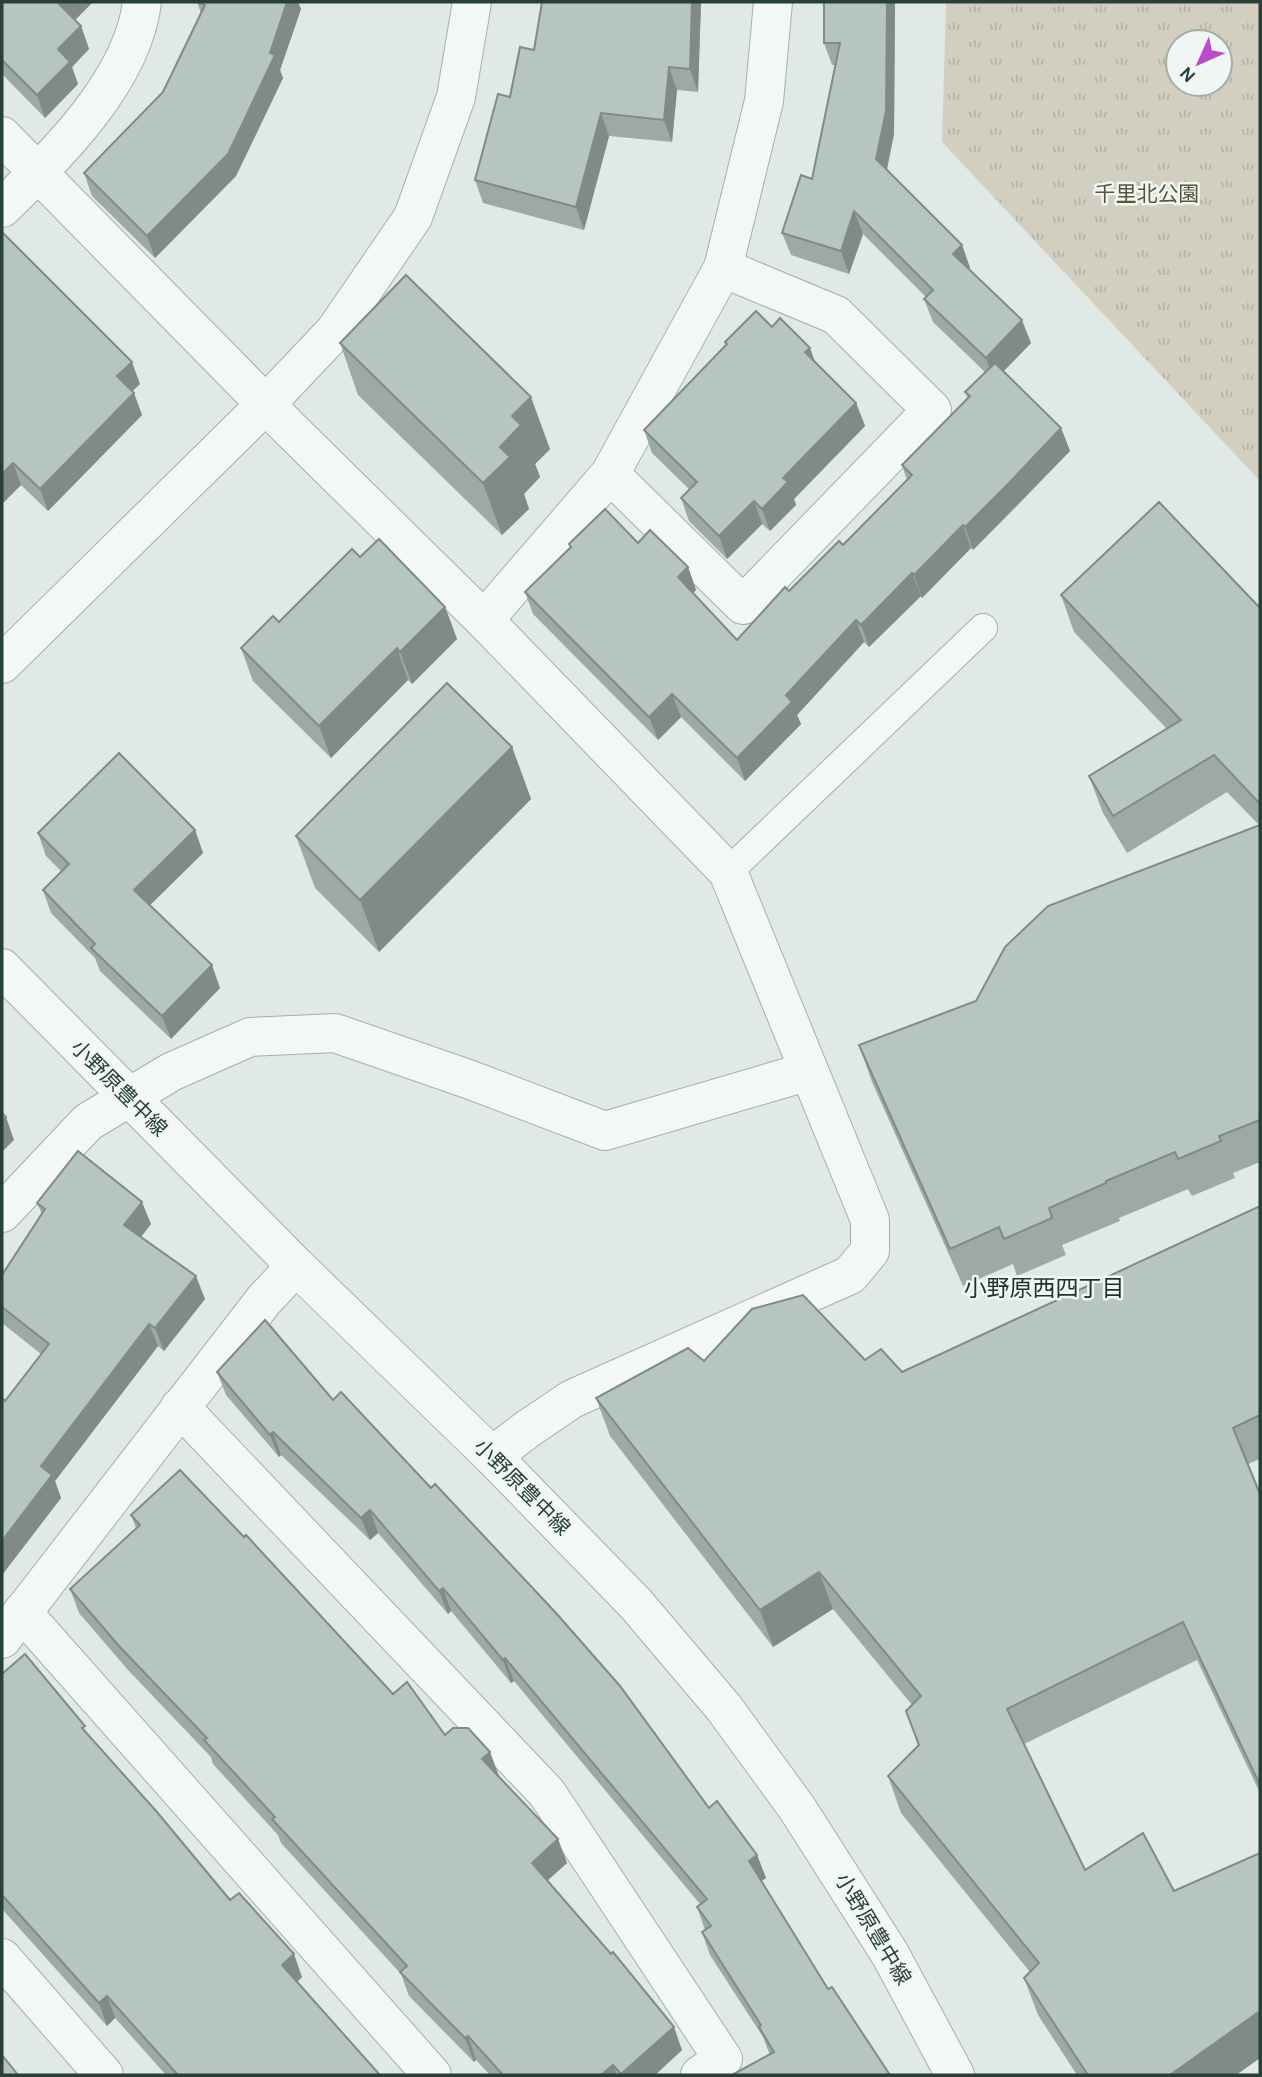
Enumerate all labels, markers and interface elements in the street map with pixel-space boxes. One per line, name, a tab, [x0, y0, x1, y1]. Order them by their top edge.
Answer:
north arrow	[1164, 28, 1234, 98]
text: N	[1175, 62, 1200, 87]
park label: 千里北公園	[1095, 182, 1200, 206]
street label: 小野原豊中線	[66, 1035, 172, 1141]
district label: 小野原西四丁目	[964, 1275, 1125, 1302]
street label: 小野原豊中線	[469, 1434, 575, 1540]
street label: 小野原豊中線	[830, 1869, 916, 1989]

